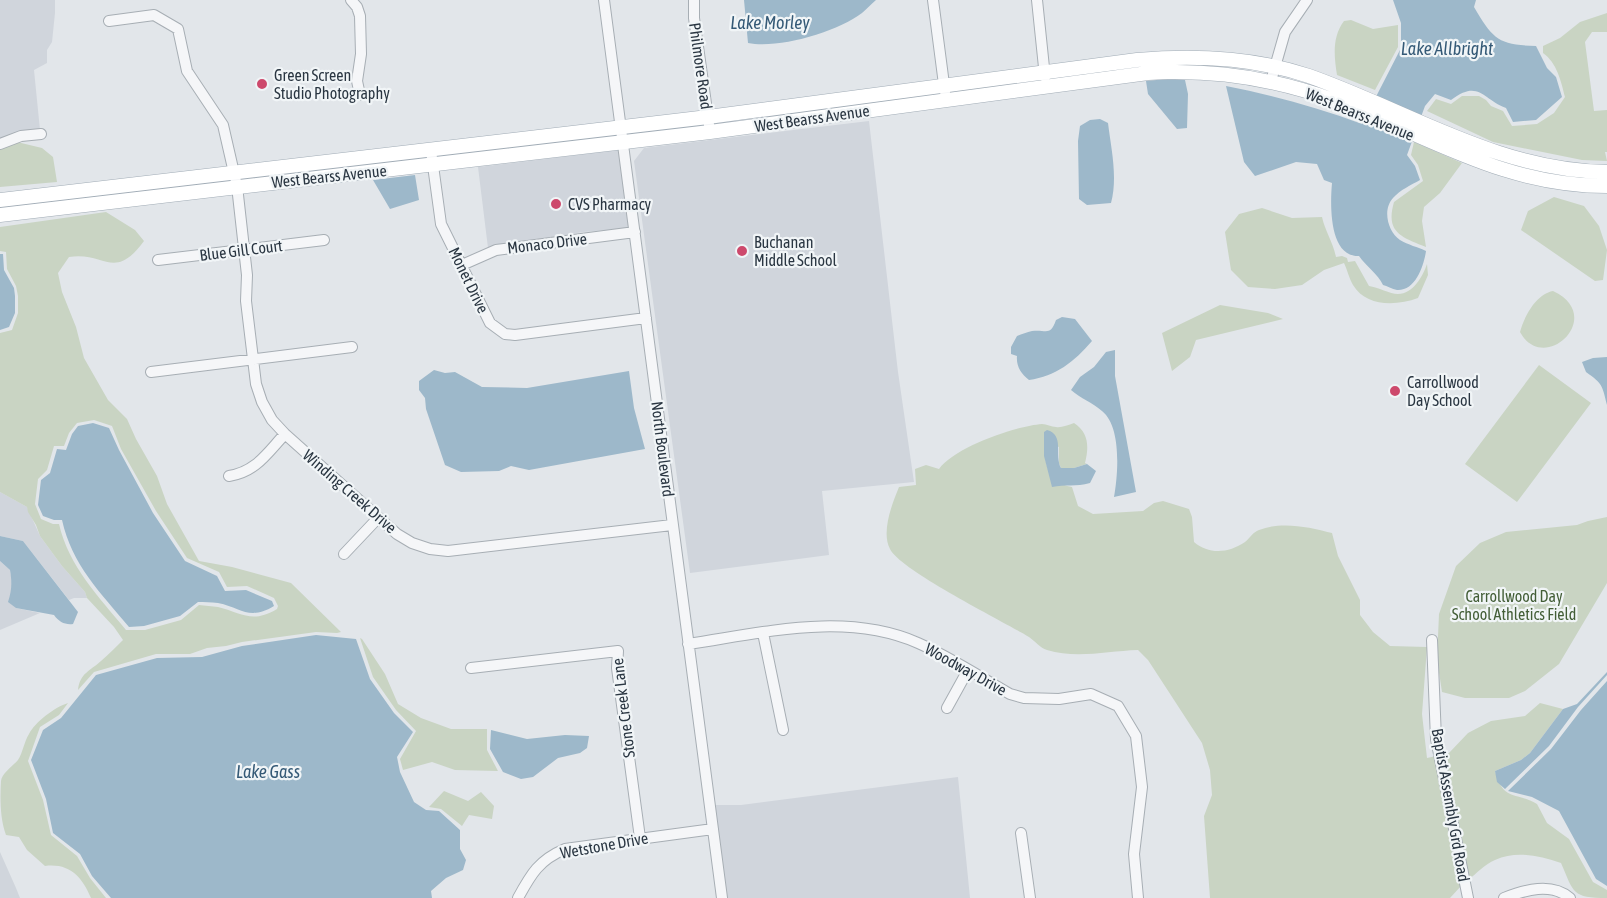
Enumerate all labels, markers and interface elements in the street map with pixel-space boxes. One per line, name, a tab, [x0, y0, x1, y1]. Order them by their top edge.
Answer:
water label: Lake Morley	[730, 12, 810, 33]
street label: Philmore Road	[686, 22, 716, 110]
water label: Lake Allbright	[1401, 38, 1494, 59]
place label: Green Screen Studio Photography	[274, 66, 390, 103]
marker: Green Screen Studio Photography	[255, 77, 269, 91]
street label: West Bearss Avenue	[1303, 84, 1417, 144]
street label: West Bearss Avenue	[753, 101, 871, 135]
street label: West Bearss Avenue	[271, 161, 387, 191]
place label: CVS Pharmacy	[568, 195, 652, 214]
marker: CVS Pharmacy	[549, 197, 563, 211]
street label: Monaco Drive	[506, 229, 588, 257]
place label: Buchanan Middle School	[754, 233, 838, 269]
street label: Blue Gill Court	[198, 236, 284, 264]
street label: Monet Drive	[445, 244, 493, 316]
marker: Buchanan Middle School	[735, 244, 749, 258]
place label: Carrollwood Day School	[1407, 373, 1479, 410]
marker: Carrollwood Day School	[1388, 384, 1402, 398]
street label: North Boulevard	[648, 400, 678, 498]
street label: Winding Creek Drive	[299, 446, 400, 537]
park label: Carrollwood Day School Athletics Field	[1452, 587, 1576, 623]
street label: Woodway Drive	[922, 639, 1010, 700]
street label: Stone Creek Lane	[608, 657, 638, 759]
street label: Baptist Assembly Grd Road	[1428, 727, 1473, 883]
water label: Lake Gass	[236, 761, 300, 782]
street label: Wetstone Drive	[559, 828, 649, 862]

